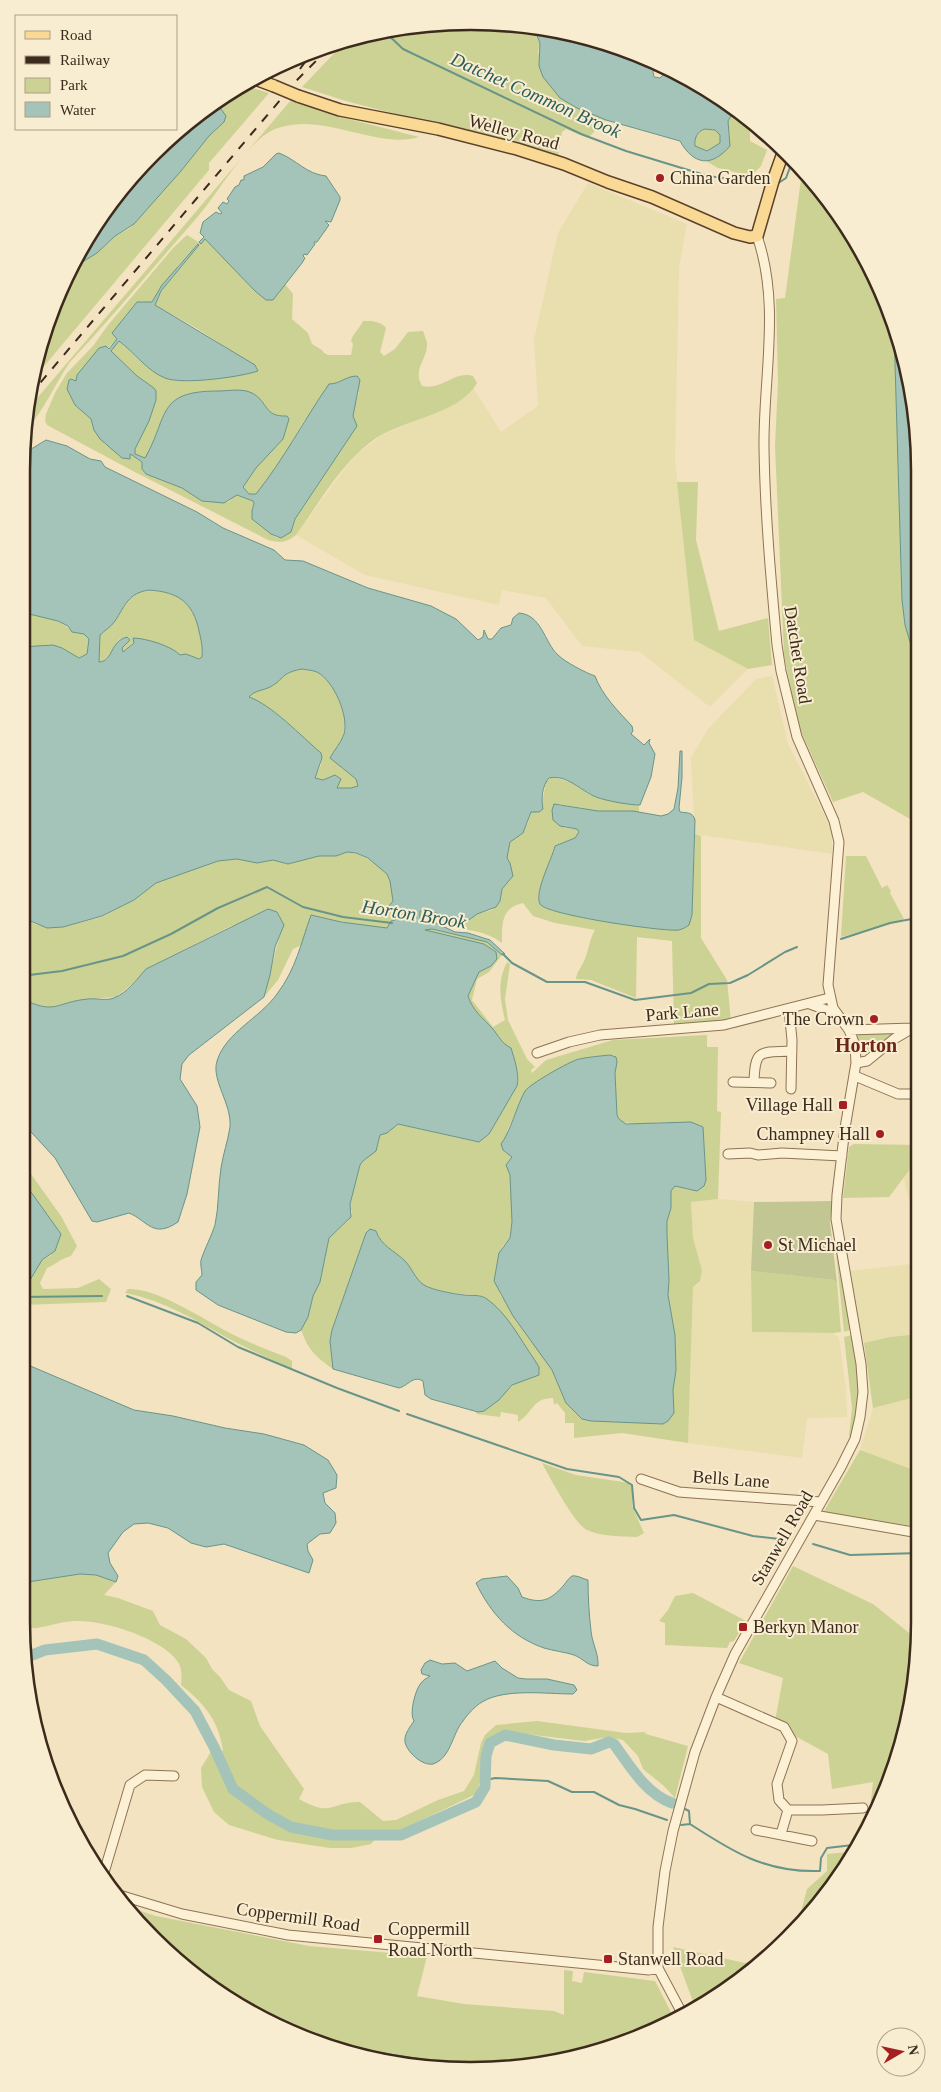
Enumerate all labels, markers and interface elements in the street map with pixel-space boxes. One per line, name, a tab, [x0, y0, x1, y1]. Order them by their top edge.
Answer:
legend	[15, 15, 178, 130]
text: Road	[60, 27, 92, 43]
water label: Datchet Common Brook	[447, 48, 625, 142]
text: Railway	[60, 52, 110, 68]
text: Park	[60, 77, 88, 93]
text: Water	[60, 102, 95, 118]
street label: Welley Road	[466, 110, 562, 154]
place label: China Garden	[670, 168, 770, 188]
marker: China Garden	[654, 172, 666, 184]
street label: Datchet Road	[780, 605, 816, 705]
water label: Horton Brook	[359, 895, 468, 933]
street label: Park Lane	[645, 999, 719, 1025]
place label: The Crown	[783, 1009, 864, 1029]
marker: The Crown	[868, 1013, 880, 1025]
district label: Horton	[835, 1034, 897, 1056]
place label: Village Hall	[746, 1095, 833, 1115]
marker: Village Hall	[837, 1099, 849, 1111]
place label: Champney Hall	[757, 1124, 870, 1144]
marker: Champney Hall	[874, 1128, 886, 1140]
place label: St Michael	[778, 1235, 857, 1255]
marker: St Michael	[762, 1239, 774, 1251]
street label: Bells Lane	[692, 1466, 770, 1492]
street label: Stanwell Road	[747, 1487, 817, 1589]
place label: Berkyn Manor	[753, 1617, 858, 1637]
marker: Berkyn Manor	[737, 1621, 749, 1633]
street label: Coppermill Road	[235, 1898, 361, 1936]
place label: Coppermill Road North	[388, 1919, 473, 1960]
marker: Coppermill Road North	[372, 1933, 384, 1945]
place label: Stanwell Road	[618, 1949, 724, 1969]
marker: Stanwell Road	[602, 1953, 614, 1965]
north arrow	[876, 2027, 926, 2077]
text: N	[905, 2044, 922, 2056]

